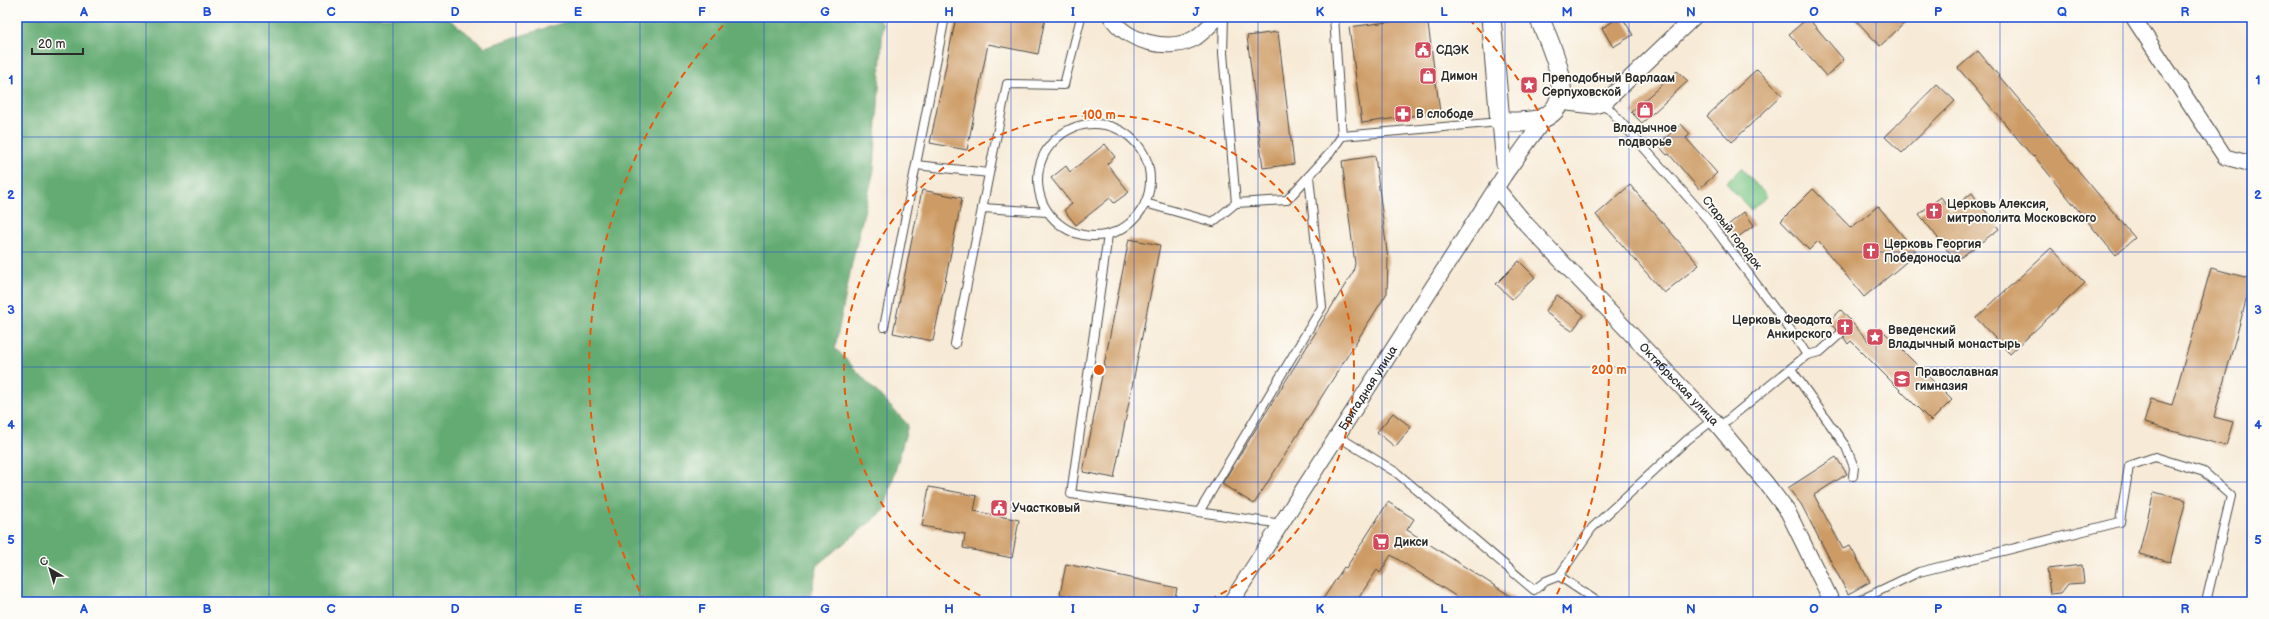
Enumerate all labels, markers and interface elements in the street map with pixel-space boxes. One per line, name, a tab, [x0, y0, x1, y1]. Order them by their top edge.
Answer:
text: A	[79, 4, 88, 20]
text: B	[202, 4, 212, 20]
text: C	[326, 4, 336, 20]
text: D	[450, 4, 460, 20]
text: E	[574, 4, 583, 20]
text: F	[698, 4, 706, 20]
text: G	[820, 4, 830, 20]
text: H	[944, 4, 954, 20]
text: I	[1071, 4, 1075, 20]
text: J	[1192, 4, 1200, 20]
text: K	[1316, 4, 1325, 20]
text: L	[1440, 4, 1448, 20]
text: M	[1561, 4, 1573, 20]
text: N	[1686, 4, 1696, 20]
text: O	[1809, 4, 1819, 20]
text: P	[1934, 4, 1943, 20]
text: Q	[2057, 4, 2067, 20]
text: R	[2181, 4, 2190, 20]
scale bar	[32, 30, 83, 56]
text: 20 m	[38, 37, 65, 52]
public building icon: СДЭК	[1413, 40, 1433, 60]
place label: СДЭК	[1436, 43, 1470, 58]
shop icon: Димон	[1418, 66, 1438, 86]
place label: Димон	[1441, 69, 1478, 84]
place label: Преподобный Варлаам Серпуховской	[1542, 71, 1675, 100]
text: 1	[8, 72, 14, 88]
text: 1	[2255, 72, 2261, 88]
place icon: Преподобный Варлаам Серпуховской	[1519, 75, 1539, 95]
shop icon: Владычное подворье	[1635, 100, 1655, 120]
pharmacy icon: В слободе	[1393, 104, 1413, 124]
place label: В слободе	[1416, 107, 1474, 122]
text: 100 m	[1082, 108, 1116, 123]
place label: Владычное подворье	[1613, 121, 1677, 150]
text: 2	[7, 187, 15, 203]
text: 2	[2254, 187, 2262, 203]
street label: Старый городок	[1699, 193, 1766, 273]
place label: Церковь Алексия, митрополита Московского	[1947, 197, 2097, 226]
church icon: Церковь Алексия, митрополита Московского	[1924, 201, 1944, 221]
place label: Церковь Георгия Победоносца	[1884, 237, 1982, 266]
church icon: Церковь Георгия Победоносца	[1861, 241, 1881, 261]
text: 3	[7, 302, 15, 318]
text: 3	[2254, 302, 2262, 318]
place label: Церковь Феодота Анкирского	[1732, 313, 1833, 342]
church icon: Церковь Феодота Анкирского	[1835, 317, 1855, 337]
place label: Введенский Владычный монастырь	[1888, 323, 2021, 352]
place icon: Введенский Владычный монастырь	[1865, 327, 1885, 347]
street label: Октябрьская улица	[1636, 340, 1722, 429]
street label: Бригадная улица	[1335, 343, 1401, 433]
centre of rings	[1092, 363, 1106, 377]
text: 200 m	[1591, 363, 1627, 378]
place label: Православная гимназия	[1915, 365, 1998, 394]
school or university icon: Православная гимназия	[1892, 369, 1912, 389]
text: 4	[7, 417, 15, 433]
text: 4	[2254, 417, 2262, 433]
public building icon: Участковый	[989, 498, 1009, 518]
place label: Участковый	[1012, 501, 1080, 516]
text: 5	[7, 532, 15, 548]
supermarket icon: Дикси	[1371, 532, 1391, 552]
text: 5	[2254, 532, 2262, 548]
place label: Дикси	[1394, 535, 1429, 550]
north arrow	[30, 549, 70, 589]
text: С	[37, 554, 51, 569]
text: A	[79, 601, 88, 617]
text: B	[202, 601, 212, 617]
text: C	[326, 601, 336, 617]
text: D	[450, 601, 460, 617]
text: E	[574, 601, 583, 617]
text: F	[698, 601, 706, 617]
text: G	[820, 601, 830, 617]
text: H	[944, 601, 954, 617]
text: I	[1071, 601, 1075, 617]
text: J	[1192, 601, 1200, 617]
text: K	[1316, 601, 1325, 617]
text: L	[1440, 601, 1448, 617]
text: M	[1561, 601, 1573, 617]
text: N	[1686, 601, 1696, 617]
text: O	[1809, 601, 1819, 617]
text: P	[1934, 601, 1943, 617]
text: Q	[2057, 601, 2067, 617]
text: R	[2181, 601, 2190, 617]

